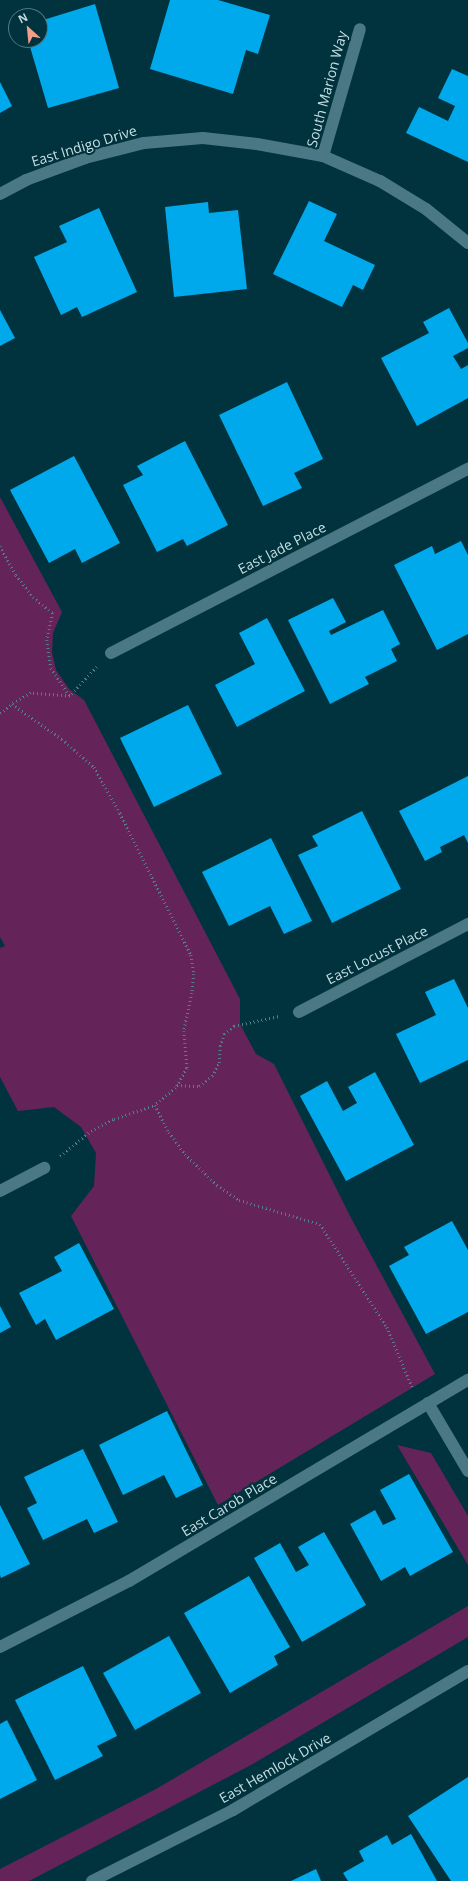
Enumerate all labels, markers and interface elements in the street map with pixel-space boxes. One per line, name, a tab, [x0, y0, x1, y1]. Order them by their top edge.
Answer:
north arrow	[8, 8, 48, 48]
text: N	[15, 9, 30, 26]
street label: South Marion Way	[303, 29, 351, 149]
street label: East Indigo Drive	[29, 122, 139, 170]
street label: East Jade Place	[235, 519, 329, 577]
street label: East Locust Place	[324, 922, 430, 988]
street label: East Carob Place	[178, 1470, 280, 1540]
street label: East Hemlock Drive	[216, 1729, 334, 1807]

